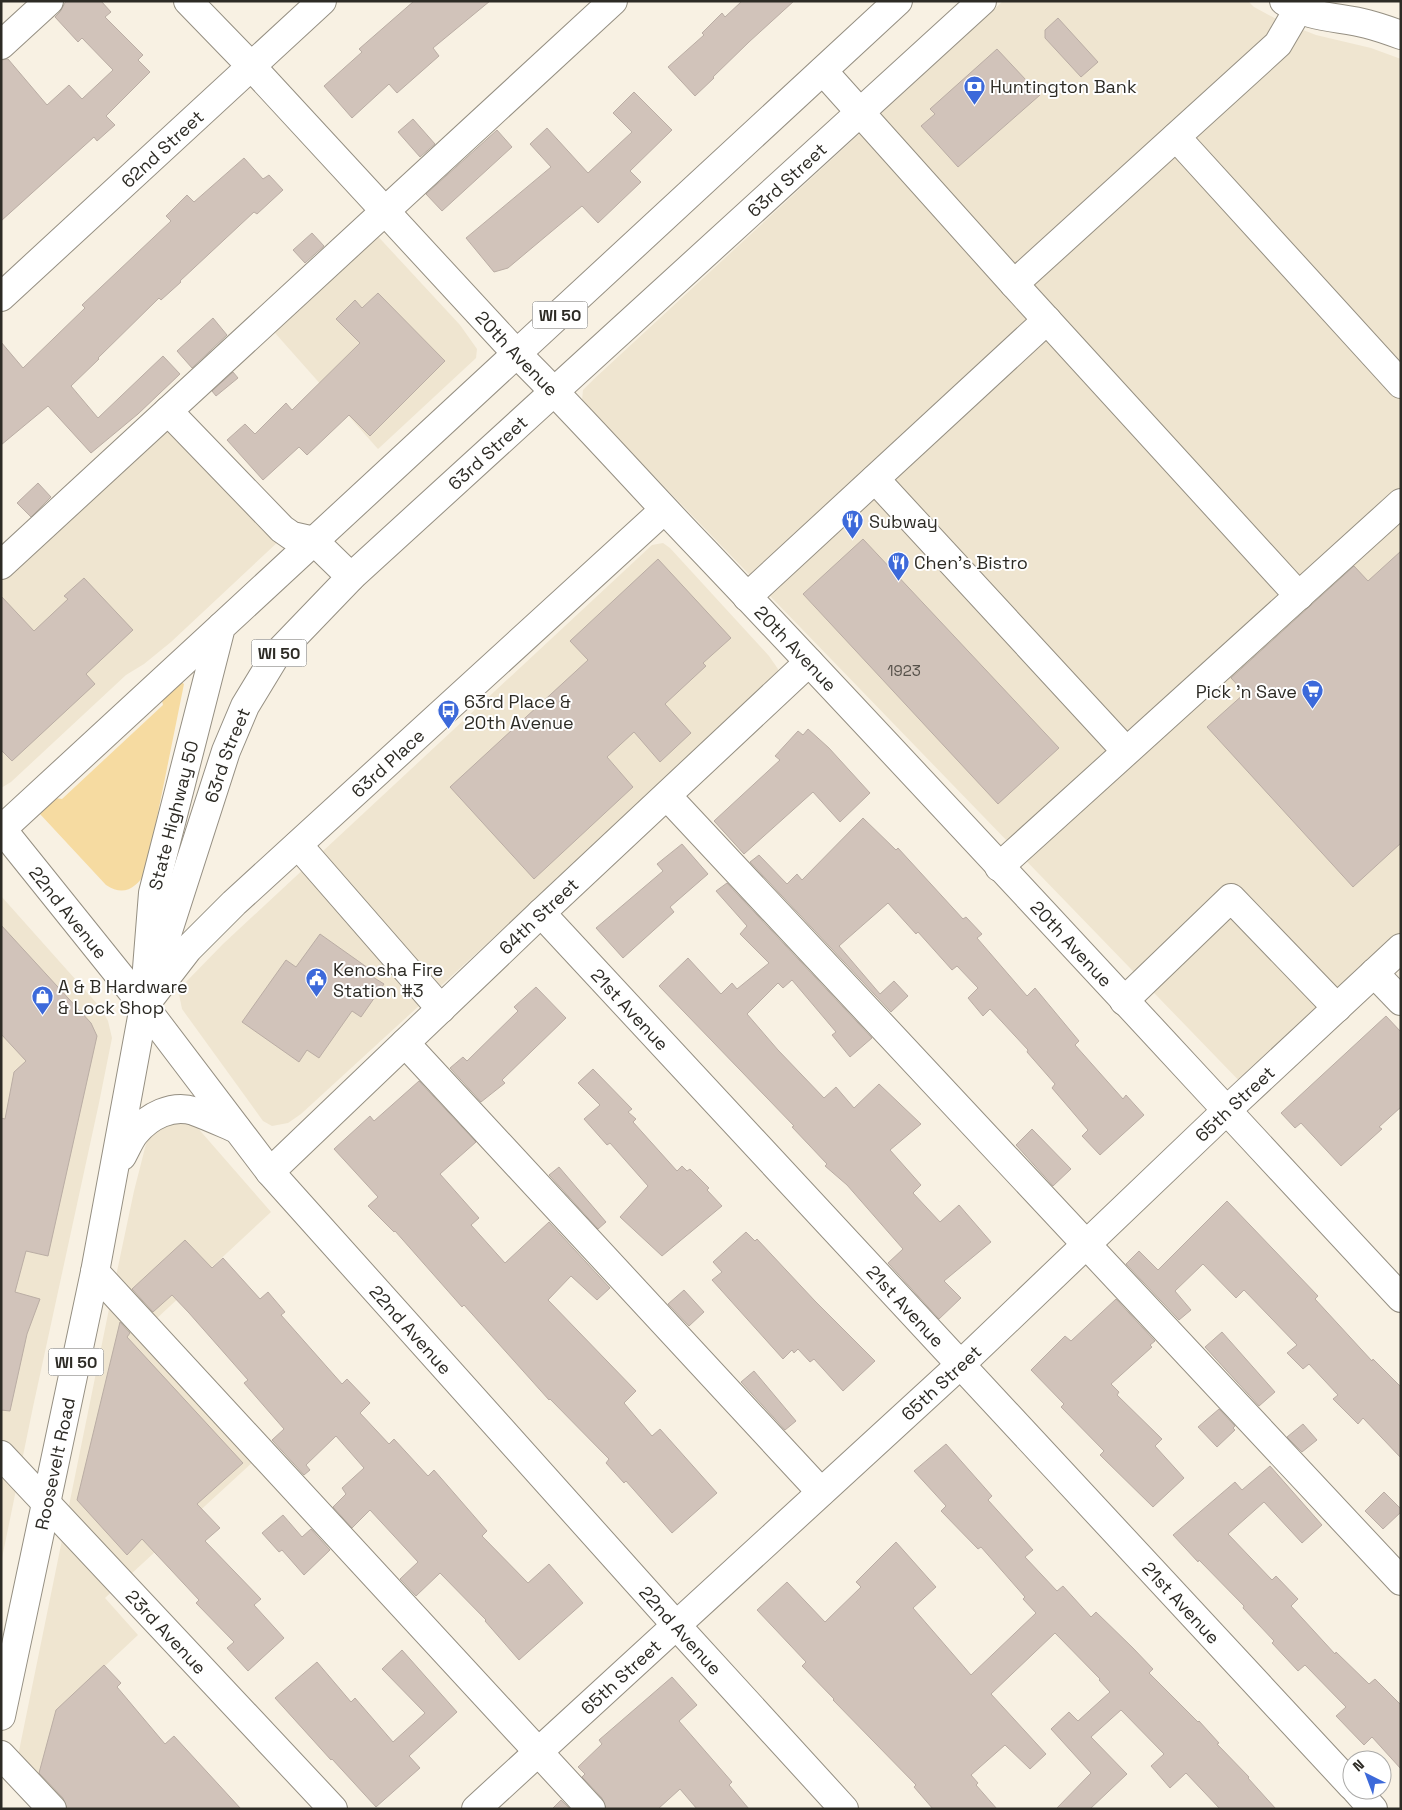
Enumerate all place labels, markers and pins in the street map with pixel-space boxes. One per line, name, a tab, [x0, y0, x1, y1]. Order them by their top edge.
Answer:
bank icon: Huntington Bank	[962, 74, 986, 105]
place label: Huntington Bank	[990, 75, 1137, 98]
restaurant icon: Subway	[841, 509, 865, 540]
place label: Subway	[869, 510, 938, 533]
restaurant icon: Chen's Bistro	[886, 550, 910, 581]
place label: Chen's Bistro	[914, 551, 1028, 574]
supermarket icon: Pick 'n Save	[1301, 679, 1325, 710]
place label: Pick 'n Save	[1196, 680, 1297, 703]
place label: 63rd Place & 20th Avenue	[464, 690, 574, 734]
bus stop icon: 63rd Place & 20th Avenue	[436, 699, 460, 730]
place label: Kenosha Fire Station #3	[333, 958, 443, 1002]
public building icon: Kenosha Fire Station #3	[305, 967, 329, 998]
place label: A & B Hardware & Lock Shop	[58, 975, 188, 1019]
shop icon: A & B Hardware & Lock Shop	[30, 984, 54, 1015]

